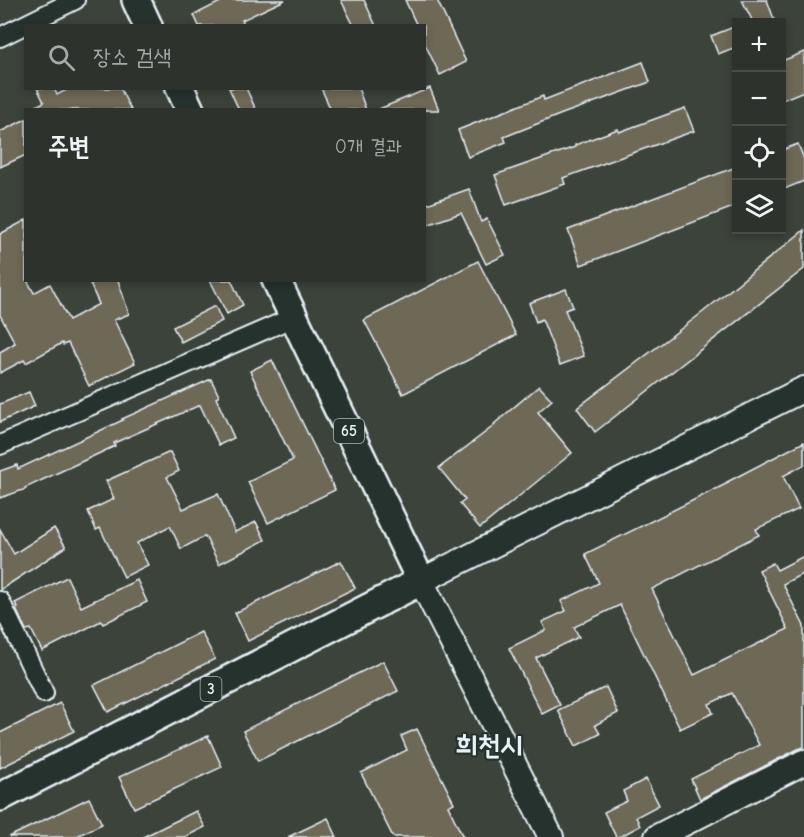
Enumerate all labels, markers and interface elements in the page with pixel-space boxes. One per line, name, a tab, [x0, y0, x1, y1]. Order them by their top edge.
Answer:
map controls	[732, 18, 786, 234]
button: +	[732, 18, 786, 72]
search box	[24, 24, 426, 90]
icon: search	[45, 41, 78, 74]
text: 장소 검색	[93, 44, 171, 70]
button: −	[732, 72, 786, 126]
button: locate	[732, 126, 786, 180]
text: 주변	[48, 132, 90, 162]
text: 0개 결과	[335, 135, 402, 158]
button: layers	[732, 180, 786, 234]
road number: 65	[334, 419, 364, 443]
road number: 3	[200, 677, 222, 701]
district label: 희천시	[455, 729, 523, 761]

